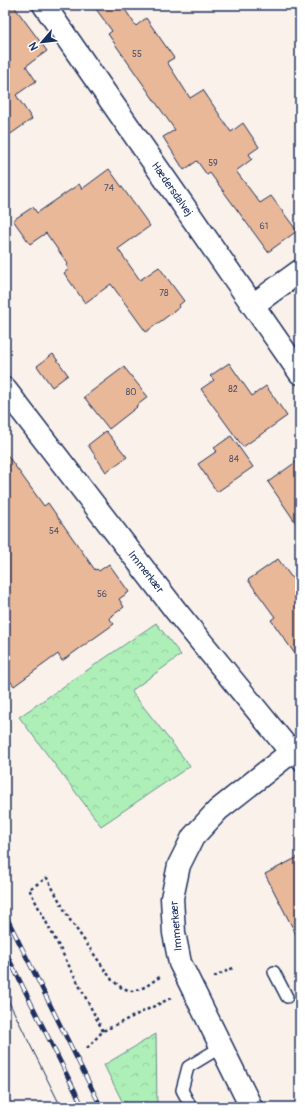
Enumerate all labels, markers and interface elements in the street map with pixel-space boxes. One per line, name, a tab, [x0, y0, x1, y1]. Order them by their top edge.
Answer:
north arrow	[22, 22, 62, 62]
text: N	[26, 40, 41, 53]
house number: 55	[132, 49, 142, 60]
house number: 59	[208, 158, 218, 169]
street label: Hædersdalvej	[149, 160, 195, 218]
house number: 74	[104, 183, 115, 194]
house number: 61	[260, 221, 268, 232]
house number: 78	[159, 288, 169, 299]
house number: 82	[228, 384, 238, 395]
house number: 80	[126, 387, 136, 398]
house number: 84	[229, 454, 240, 465]
house number: 54	[49, 526, 60, 537]
street label: Immerkær	[125, 548, 167, 596]
house number: 56	[97, 589, 107, 600]
street label: Immerkær	[167, 900, 185, 952]

